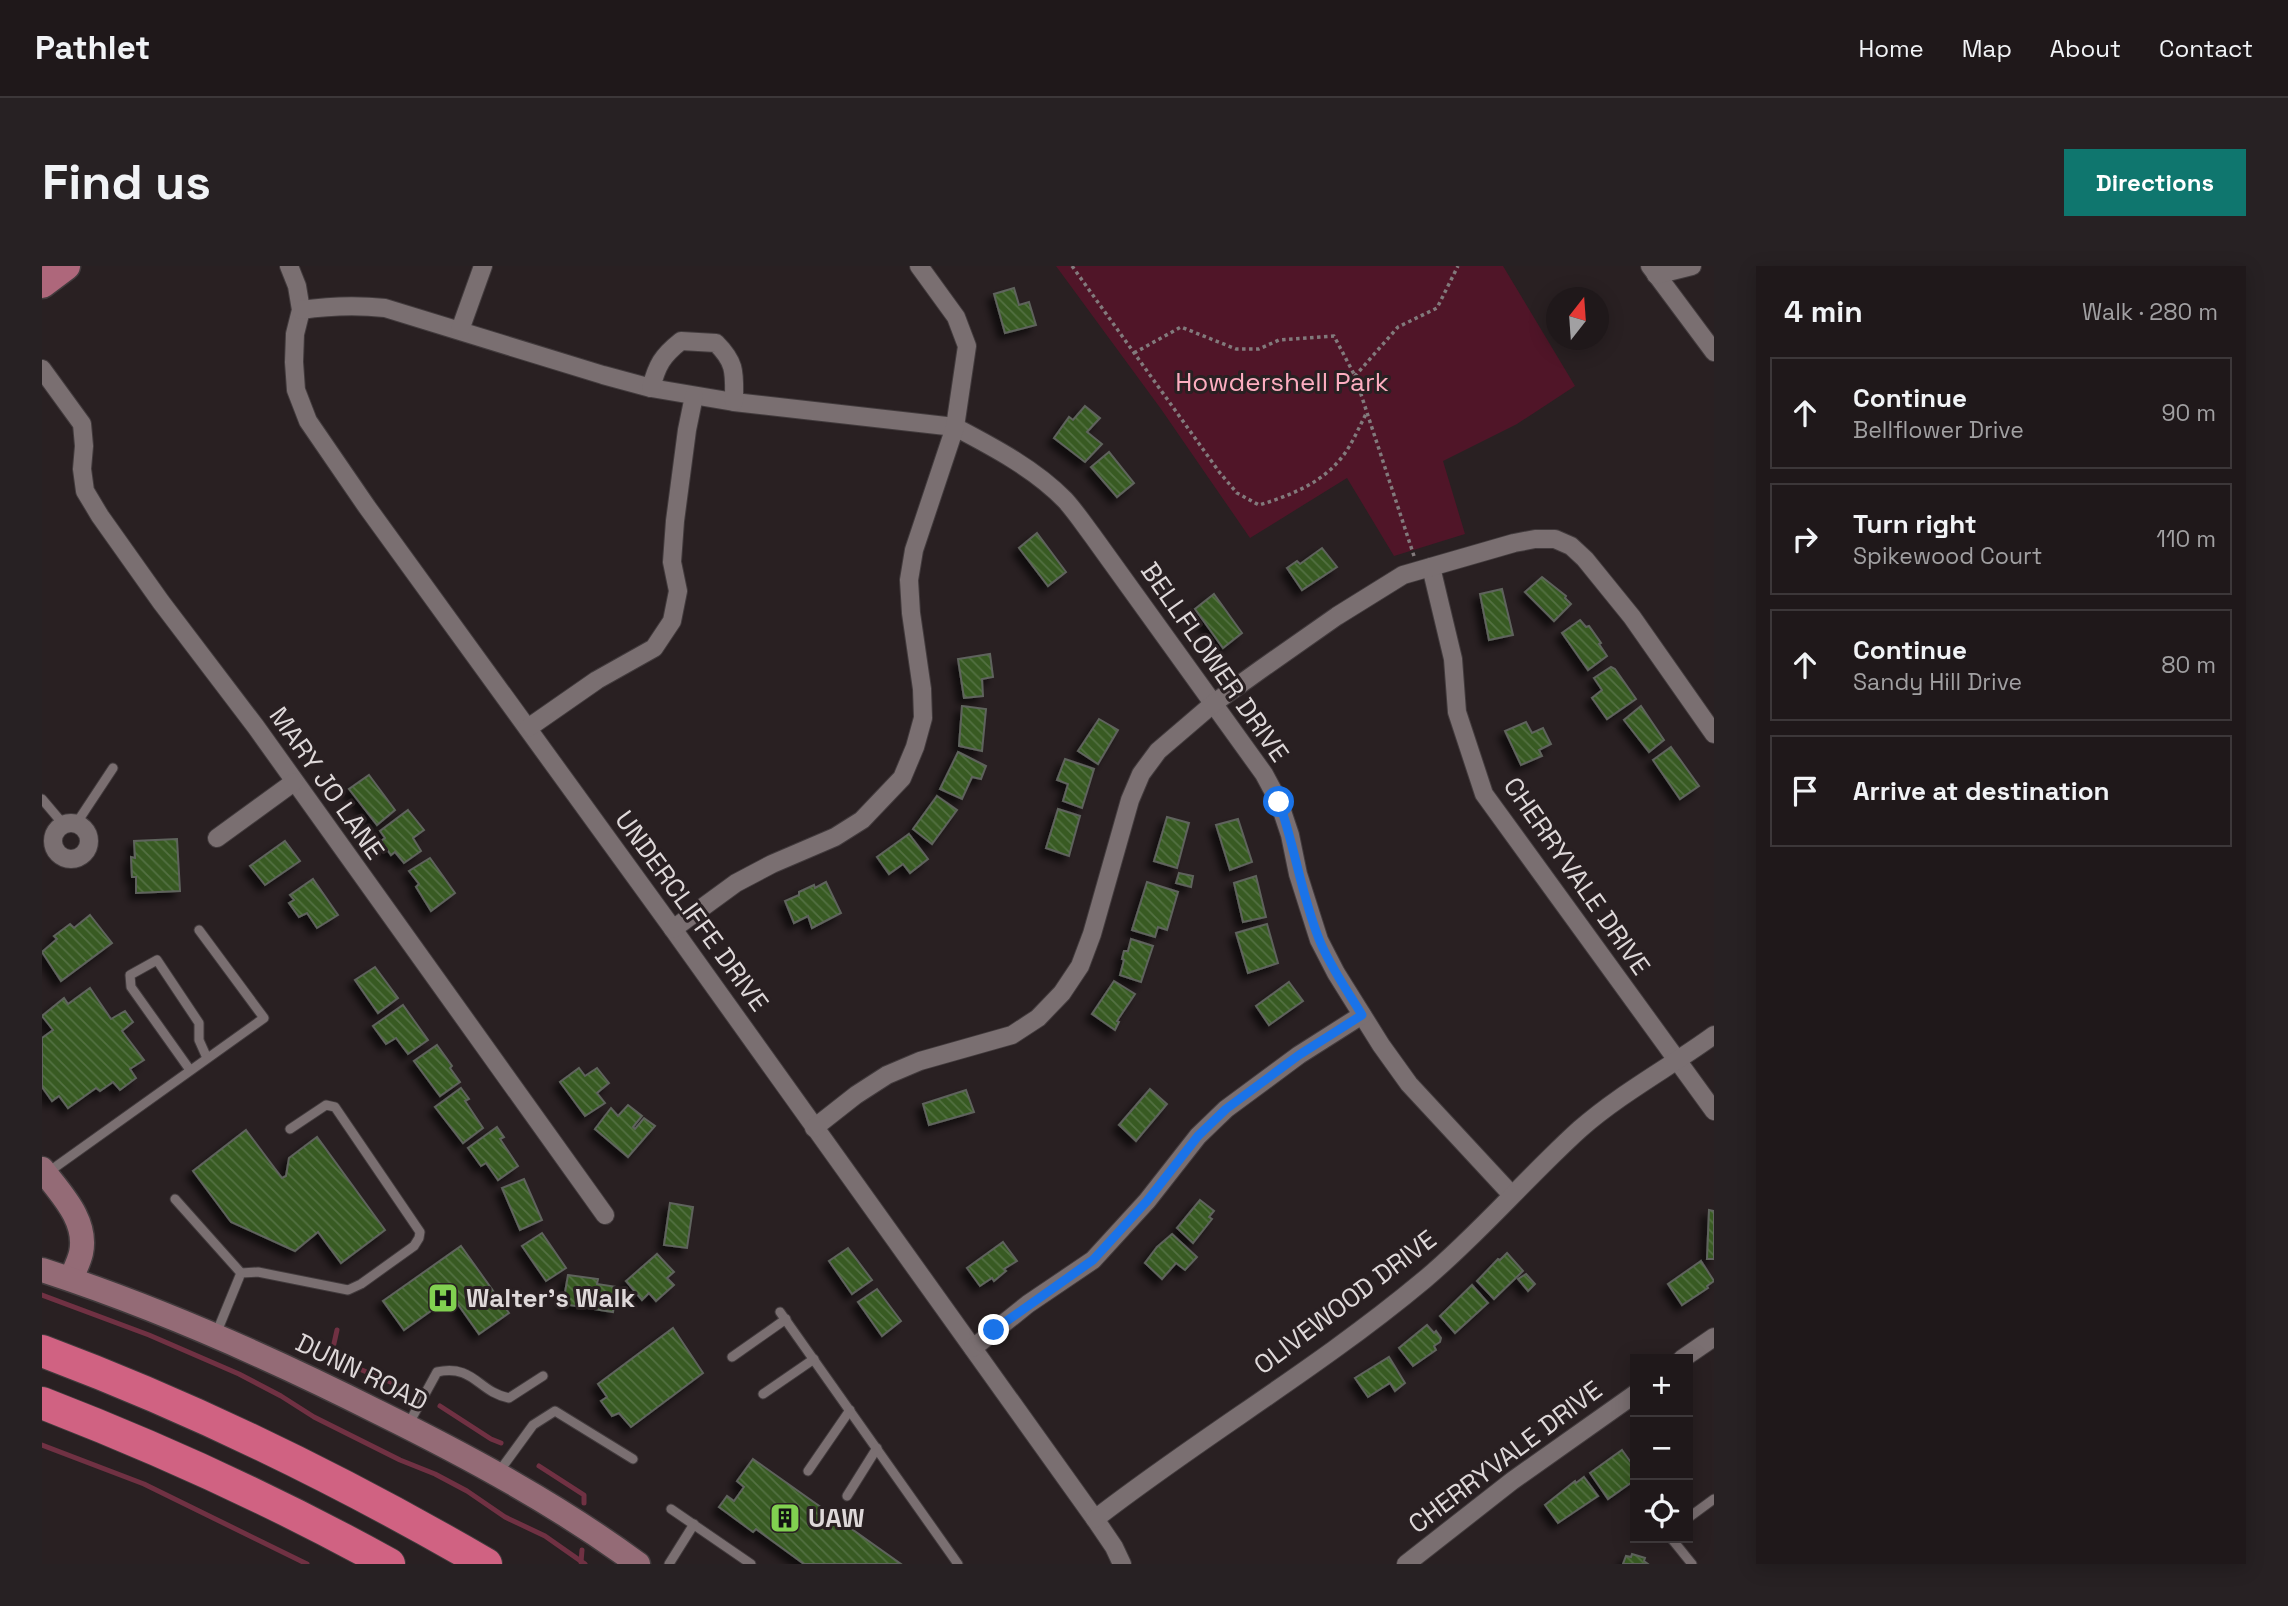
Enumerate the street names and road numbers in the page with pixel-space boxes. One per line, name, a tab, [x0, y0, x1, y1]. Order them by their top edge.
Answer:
street label: BELLFLOWER DRIVE	[1133, 555, 1297, 769]
street label: MARY JO LANE	[262, 700, 392, 866]
street label: CHERRYVALE DRIVE	[1496, 770, 1658, 982]
street label: UNDERCLIFFE DRIVE	[608, 804, 776, 1018]
street label: OLIVEWOOD DRIVE	[1247, 1222, 1443, 1382]
street label: DUNN ROAD	[290, 1325, 434, 1419]
street label: CHERRYVALE DRIVE	[1401, 1373, 1609, 1541]

